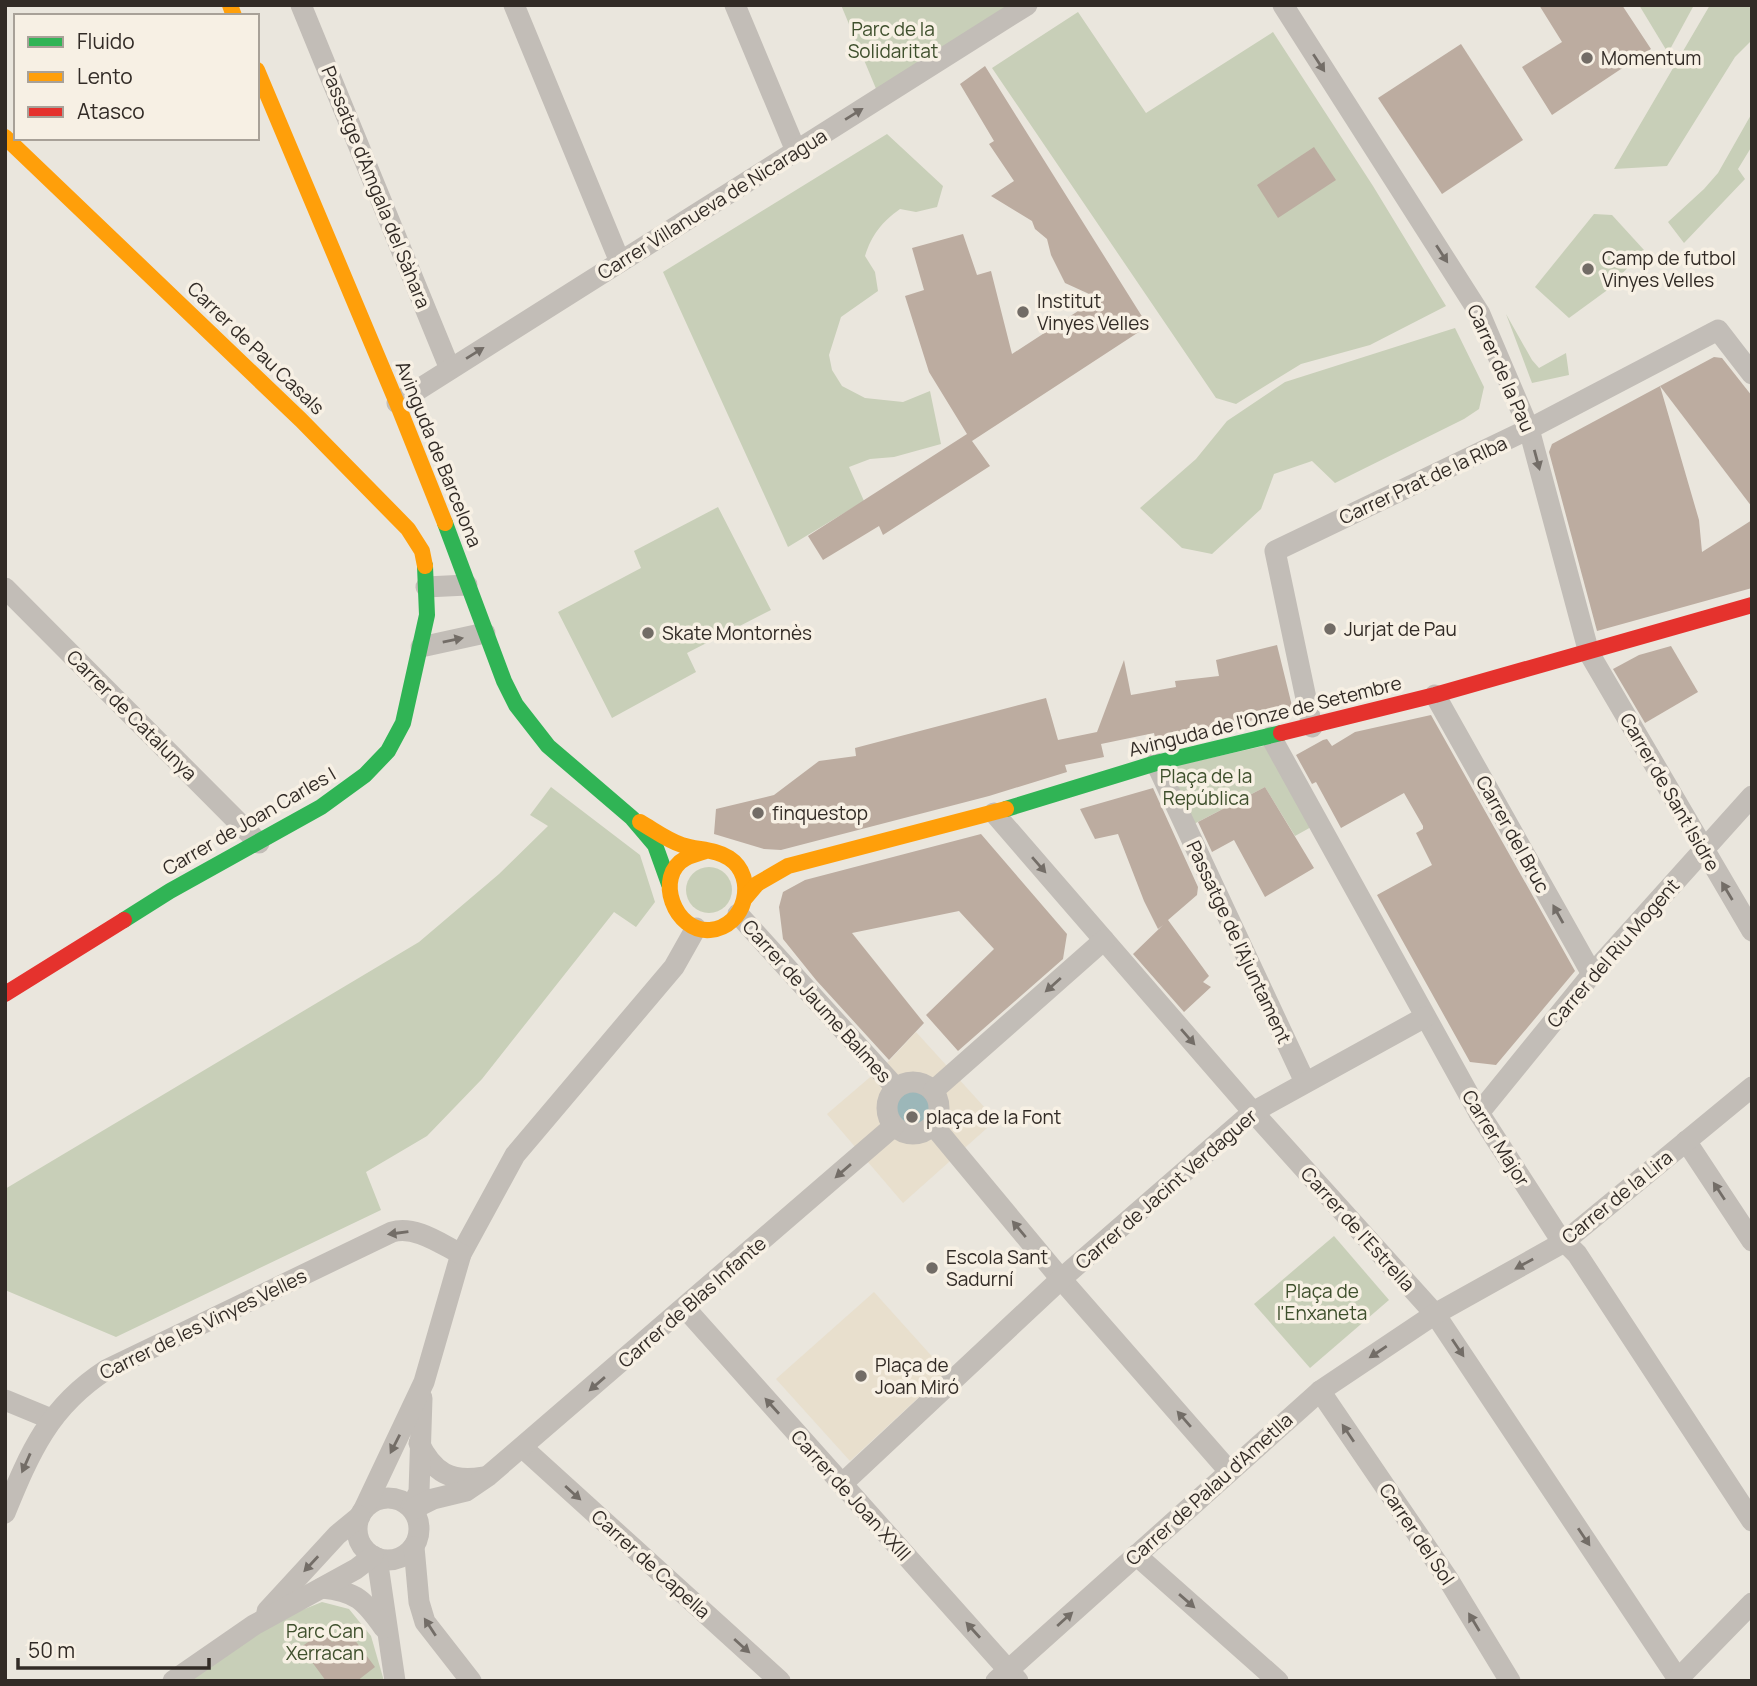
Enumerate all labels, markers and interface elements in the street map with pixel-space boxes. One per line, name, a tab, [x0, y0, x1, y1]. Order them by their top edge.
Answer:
legend	[14, 14, 259, 140]
park label: Parc de la Solidaritat	[848, 16, 938, 64]
text: Fluido	[77, 27, 135, 55]
place label: Momentum	[1601, 45, 1701, 71]
marker: Momentum	[1579, 50, 1595, 66]
one-way arrow	[1313, 53, 1326, 72]
text: Lento	[77, 62, 133, 90]
street label: Passatge d'Amgala del Sàhara	[315, 62, 437, 312]
text: Atasco	[77, 97, 145, 125]
one-way arrow	[844, 107, 864, 120]
street label: Carrer Villanueva de Nicaragua	[592, 123, 832, 285]
one-way arrow	[1436, 245, 1449, 264]
place label: Camp de futbol Vinyes Velles	[1602, 245, 1736, 293]
marker: Camp de futbol Vinyes Velles	[1580, 261, 1596, 277]
street label: Carrer de Pau Casals	[182, 276, 330, 420]
place label: Institut Vinyes Velles	[1037, 288, 1149, 336]
street label: Carrer de la Pau	[1461, 300, 1541, 436]
marker: Institut Vinyes Velles	[1015, 304, 1031, 320]
one-way arrow	[466, 347, 485, 360]
street label: Avinguda de Barcelona	[390, 357, 488, 551]
street label: Carrer Prat de la RIba	[1335, 430, 1511, 530]
one-way arrow	[1532, 449, 1543, 471]
place label: Jurjat de Pau	[1344, 616, 1457, 642]
place label: Skate Montornès	[662, 620, 812, 646]
marker: Jurjat de Pau	[1322, 621, 1338, 637]
marker: Skate Montornès	[640, 625, 656, 641]
one-way arrow	[442, 634, 464, 645]
street label: Carrer de Catalunya	[61, 644, 203, 786]
street label: Avinguda de l'Onze de Setembre	[1126, 669, 1404, 763]
street label: Carrer de Sant Isidre	[1614, 708, 1726, 876]
street label: Carrer de Joan Carles I	[158, 761, 340, 881]
park label: Plaça de la República	[1160, 763, 1252, 811]
street label: Carrer del Bruc	[1470, 771, 1556, 897]
place label: finquestop	[772, 800, 868, 826]
marker: finquestop	[750, 805, 766, 821]
street label: Passatge de l'Ajuntament	[1181, 836, 1297, 1048]
one-way arrow	[1031, 856, 1046, 873]
street label: Carrer del Riu Mogent	[1541, 873, 1685, 1033]
one-way arrow	[1721, 881, 1733, 900]
one-way arrow	[1552, 905, 1564, 924]
street label: Carrer de Jaume Balmes	[737, 914, 897, 1088]
one-way arrow	[1044, 977, 1062, 993]
one-way arrow	[1180, 1028, 1196, 1046]
street label: Carrer Major	[1456, 1085, 1536, 1191]
street label: Carrer de Jacint Verdaguer	[1070, 1103, 1262, 1275]
place label: plaça de la Font	[926, 1104, 1061, 1130]
marker: plaça de la Font	[904, 1109, 920, 1125]
street label: Carrer de la Lira	[1556, 1144, 1678, 1250]
street label: Carrer de l'Estrella	[1295, 1161, 1421, 1297]
one-way arrow	[834, 1163, 852, 1179]
one-way arrow	[1712, 1182, 1726, 1200]
one-way arrow	[1012, 1220, 1027, 1237]
one-way arrow	[387, 1227, 409, 1238]
street label: Carrer de Blas Infante	[612, 1230, 772, 1374]
place label: Escola Sant Sadurní	[946, 1244, 1048, 1292]
one-way arrow	[1515, 1258, 1534, 1270]
marker: Escola Sant Sadurní	[924, 1260, 940, 1276]
street label: Carrer de les Vinyes Velles	[95, 1262, 311, 1385]
park label: Plaça de l'Enxaneta	[1277, 1278, 1367, 1326]
one-way arrow	[1451, 1339, 1465, 1357]
one-way arrow	[1369, 1345, 1387, 1359]
place label: Plaça de Joan Miró	[875, 1352, 959, 1400]
marker: Plaça de Joan Miró	[853, 1368, 869, 1384]
one-way arrow	[588, 1376, 606, 1392]
one-way arrow	[764, 1397, 780, 1415]
street label: Carrer de Palau d'Ametlla	[1120, 1407, 1298, 1571]
one-way arrow	[1177, 1411, 1192, 1428]
street label: Carrer de Joan XXIII	[785, 1424, 917, 1566]
one-way arrow	[1341, 1424, 1355, 1442]
one-way arrow	[390, 1434, 401, 1454]
one-way arrow	[20, 1453, 32, 1473]
street label: Carrer del Sol	[1373, 1478, 1461, 1590]
one-way arrow	[564, 1485, 581, 1501]
street label: Carrer de Capella	[586, 1504, 716, 1624]
one-way arrow	[1577, 1528, 1590, 1547]
one-way arrow	[304, 1555, 320, 1572]
one-way arrow	[1178, 1592, 1195, 1608]
one-way arrow	[1056, 1611, 1074, 1627]
one-way arrow	[1468, 1613, 1481, 1632]
one-way arrow	[423, 1617, 436, 1636]
park label: Parc Can Xerracan	[286, 1618, 364, 1666]
one-way arrow	[965, 1622, 981, 1639]
scale bar	[18, 1626, 208, 1670]
text: 50 m	[28, 1636, 75, 1664]
one-way arrow	[733, 1638, 751, 1654]

